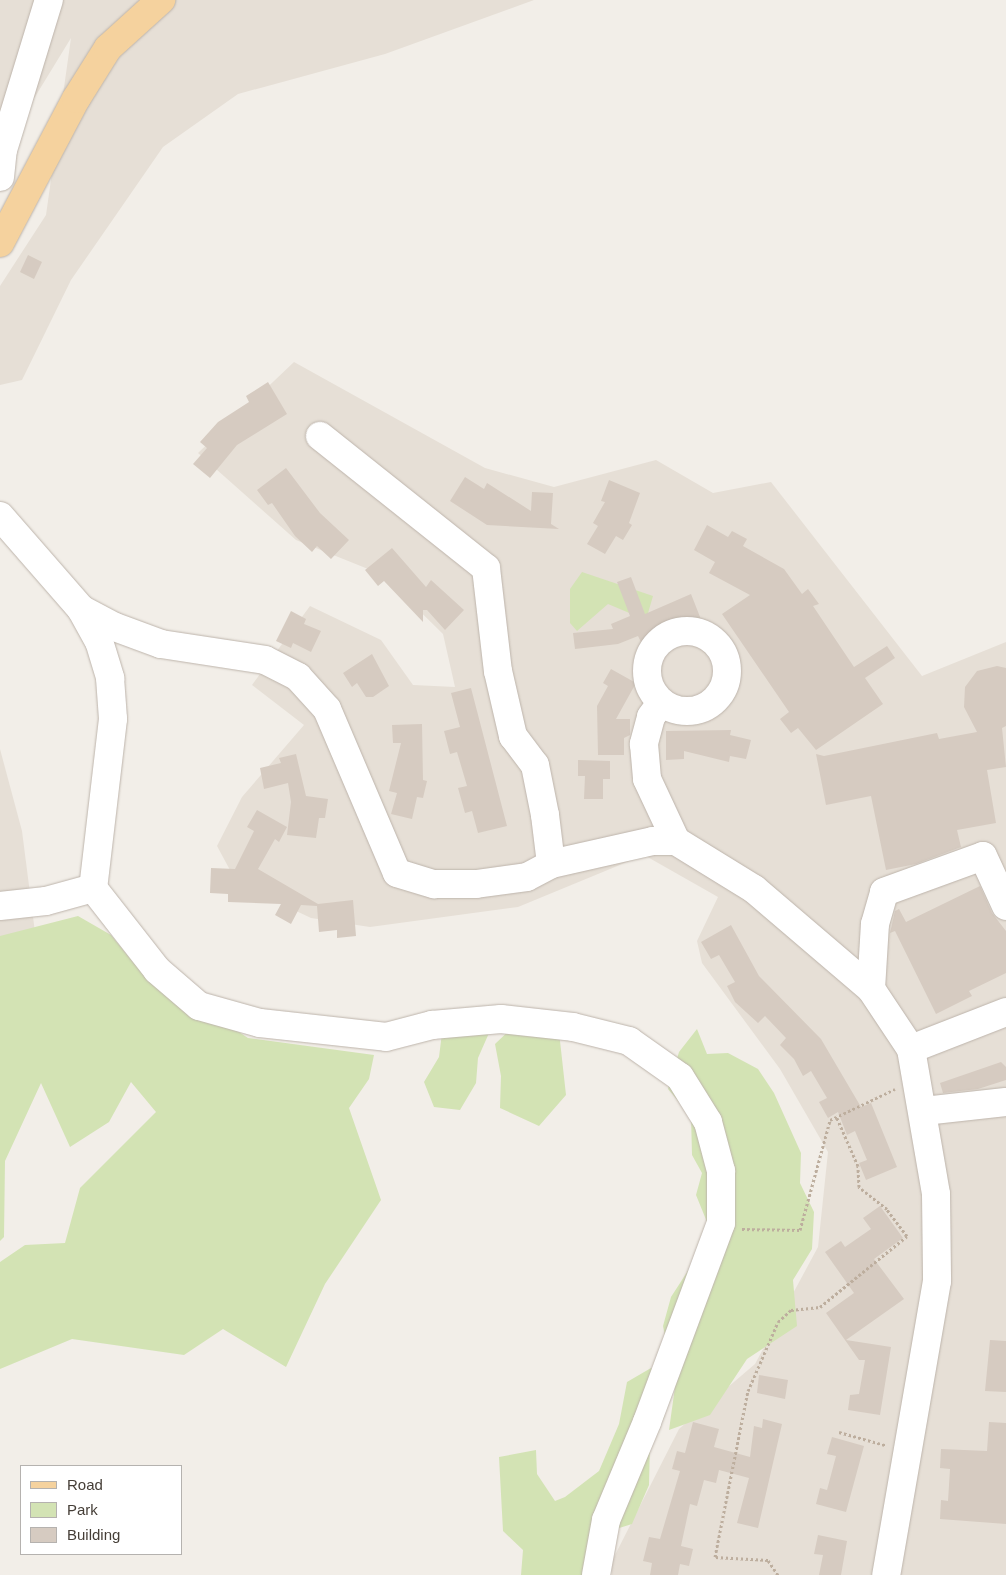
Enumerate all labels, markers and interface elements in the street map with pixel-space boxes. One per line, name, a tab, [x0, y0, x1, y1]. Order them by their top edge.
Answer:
legend	[20, 1465, 182, 1555]
text: Road	[67, 1476, 103, 1493]
text: Park	[67, 1501, 98, 1518]
text: Building	[67, 1526, 120, 1543]

